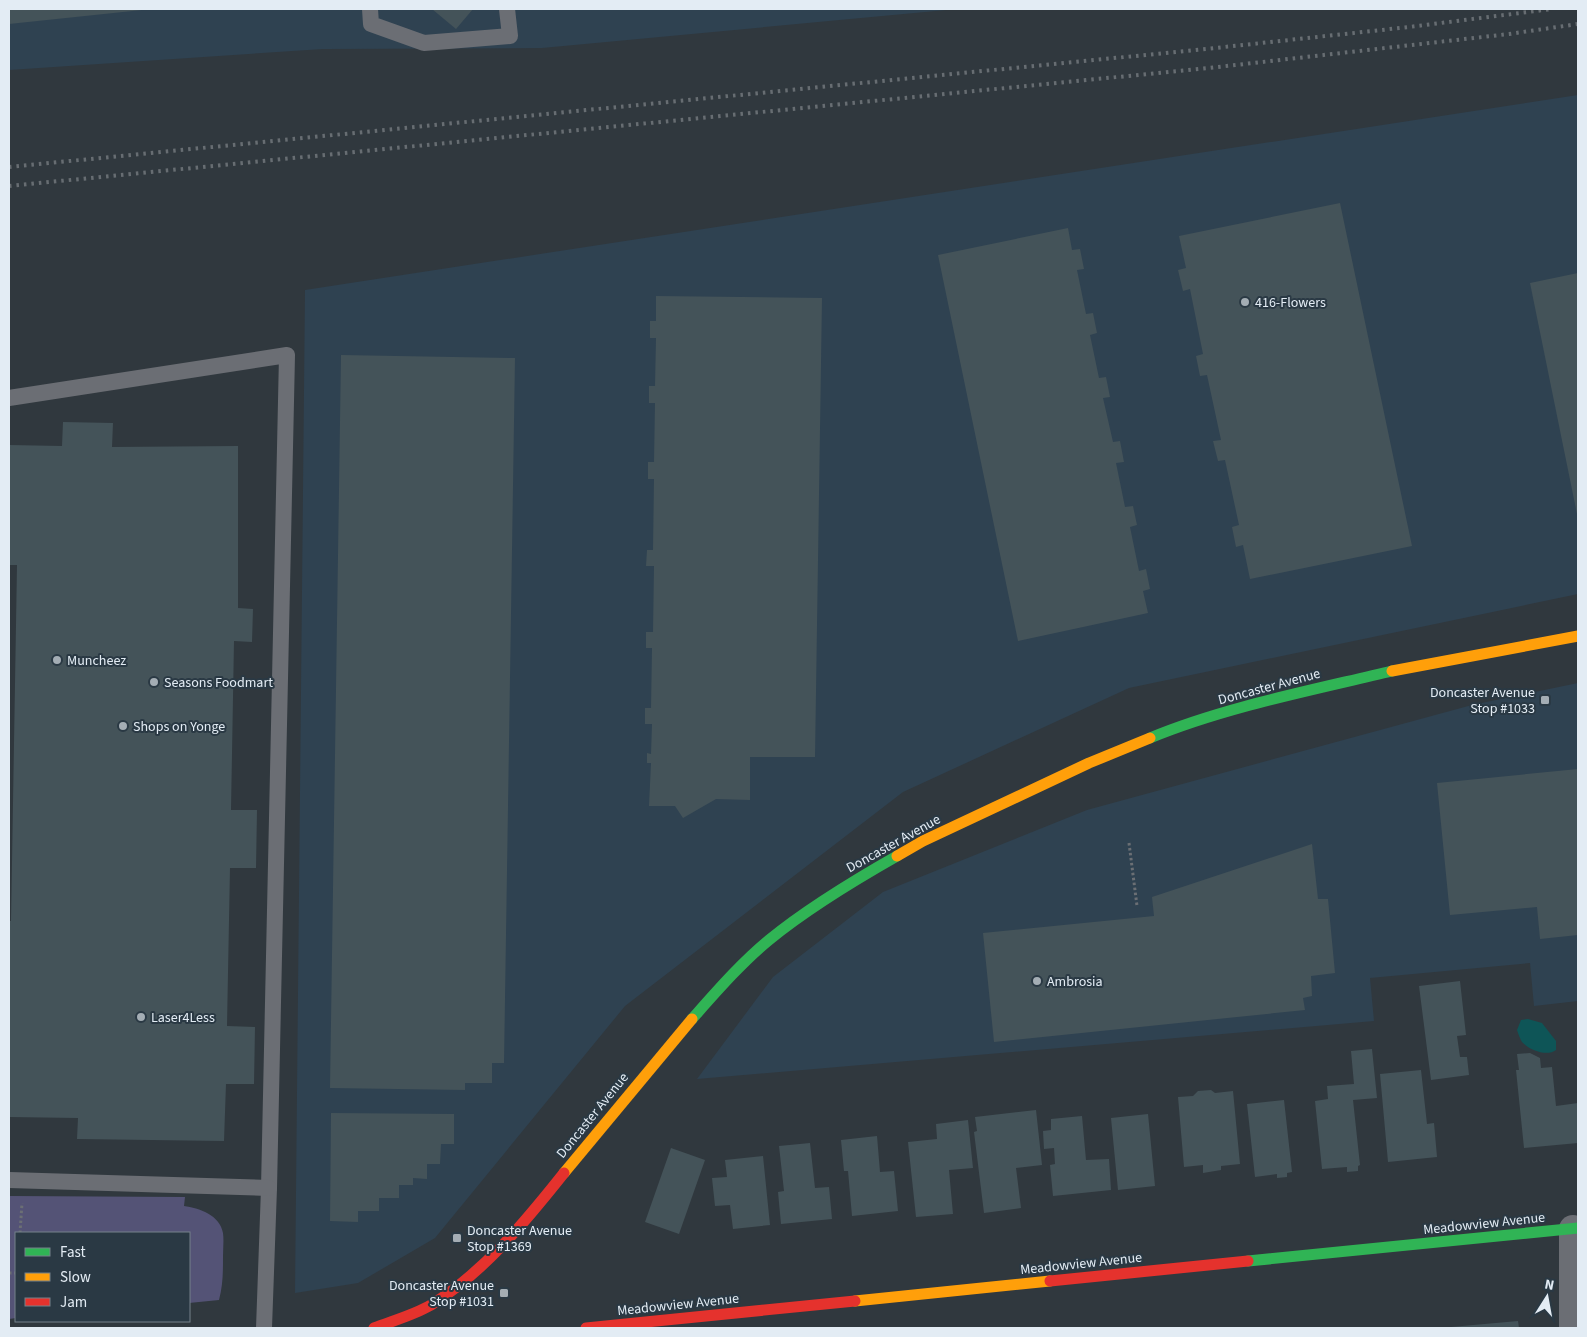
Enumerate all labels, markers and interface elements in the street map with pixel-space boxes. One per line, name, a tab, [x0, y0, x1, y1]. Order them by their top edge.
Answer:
place label: 416-Flowers	[1255, 293, 1326, 313]
marker: 416-Flowers	[1239, 296, 1251, 308]
place label: Muncheez	[67, 651, 126, 671]
marker: Muncheez	[51, 654, 63, 666]
street label: Doncaster Avenue	[1216, 664, 1323, 710]
place label: Seasons Foodmart	[164, 673, 273, 693]
marker: Seasons Foodmart	[148, 676, 160, 688]
place label: Doncaster Avenue Stop #1033	[1430, 683, 1535, 719]
marker: Doncaster Avenue Stop #1033	[1539, 694, 1551, 706]
place label: Shops on Yonge	[133, 717, 225, 737]
marker: Shops on Yonge	[117, 720, 129, 732]
street label: Doncaster Avenue	[843, 810, 944, 878]
place label: Ambrosia	[1047, 972, 1103, 992]
marker: Ambrosia	[1031, 975, 1043, 987]
place label: Laser4Less	[151, 1008, 215, 1028]
marker: Laser4Less	[135, 1011, 147, 1023]
street label: Doncaster Avenue	[552, 1068, 634, 1163]
street label: Meadowview Avenue	[1422, 1208, 1546, 1240]
place label: Doncaster Avenue Stop #1369	[467, 1221, 572, 1257]
legend	[15, 1232, 190, 1322]
marker: Doncaster Avenue Stop #1369	[451, 1232, 463, 1244]
text: Fast	[60, 1242, 86, 1263]
street label: Meadowview Avenue	[1019, 1248, 1143, 1280]
text: Slow	[60, 1267, 91, 1288]
north arrow	[1522, 1272, 1572, 1322]
text: N	[1543, 1275, 1556, 1296]
place label: Doncaster Avenue Stop #1031	[389, 1276, 494, 1312]
marker: Doncaster Avenue Stop #1031	[498, 1287, 510, 1299]
street label: Meadowview Avenue	[616, 1289, 740, 1321]
text: Jam	[60, 1292, 87, 1313]

